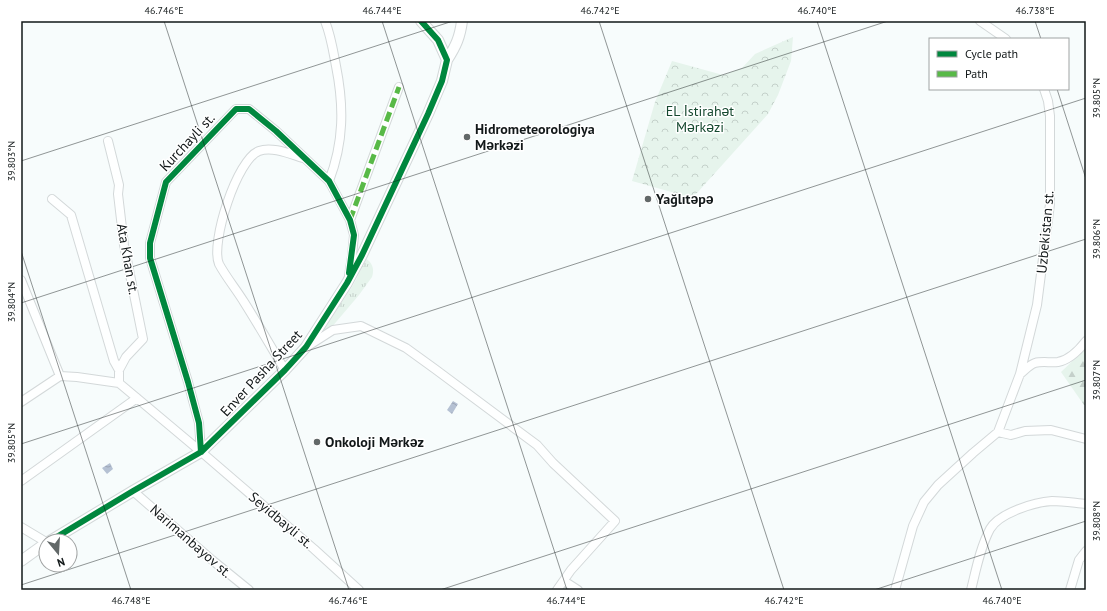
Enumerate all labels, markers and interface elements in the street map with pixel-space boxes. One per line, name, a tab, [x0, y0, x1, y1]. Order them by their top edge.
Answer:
text: 46.746°E	[145, 4, 184, 17]
text: 46.744°E	[363, 4, 402, 17]
text: 46.742°E	[581, 4, 620, 17]
text: 46.740°E	[798, 4, 837, 17]
text: 46.738°E	[1016, 4, 1055, 17]
legend	[929, 38, 1069, 90]
text: Cycle path	[965, 46, 1018, 61]
text: Path	[965, 66, 988, 81]
text: 39.805°N	[1090, 78, 1103, 118]
park label: EL İstirahət Mərkəzi	[666, 102, 734, 136]
street label: Kurchayli st.	[155, 109, 219, 175]
place label: Hidrometeorologiya Mərkəzi	[475, 120, 595, 154]
marker: Hidrometeorologiya Mərkəzi	[462, 132, 472, 142]
text: 39.803°N	[5, 141, 18, 181]
place label: Yağlıtəpə	[655, 190, 714, 208]
street label: Uzbekistan st.	[1032, 190, 1058, 274]
marker: Yağlıtəpə	[643, 194, 653, 204]
text: 39.806°N	[1090, 219, 1103, 259]
street label: Ata Khan st.	[113, 222, 143, 296]
text: 39.804°N	[5, 282, 18, 322]
street label: Enver Pasha Street	[216, 326, 306, 420]
text: 39.807°N	[1090, 360, 1103, 400]
text: 39.805°N	[5, 423, 18, 463]
place label: Onkoloji Mərkəz	[325, 433, 424, 451]
marker: Onkoloji Mərkəz	[312, 437, 322, 447]
street label: Seyidbayli st.	[245, 488, 317, 552]
street label: Narimanbayov st.	[146, 500, 236, 582]
text: 39.808°N	[1090, 501, 1103, 541]
north arrow	[38, 533, 78, 573]
text: N	[55, 555, 67, 570]
text: 46.748°E	[112, 594, 151, 607]
text: 46.746°E	[329, 594, 368, 607]
text: 46.744°E	[547, 594, 586, 607]
text: 46.742°E	[765, 594, 804, 607]
text: 46.740°E	[983, 594, 1022, 607]

